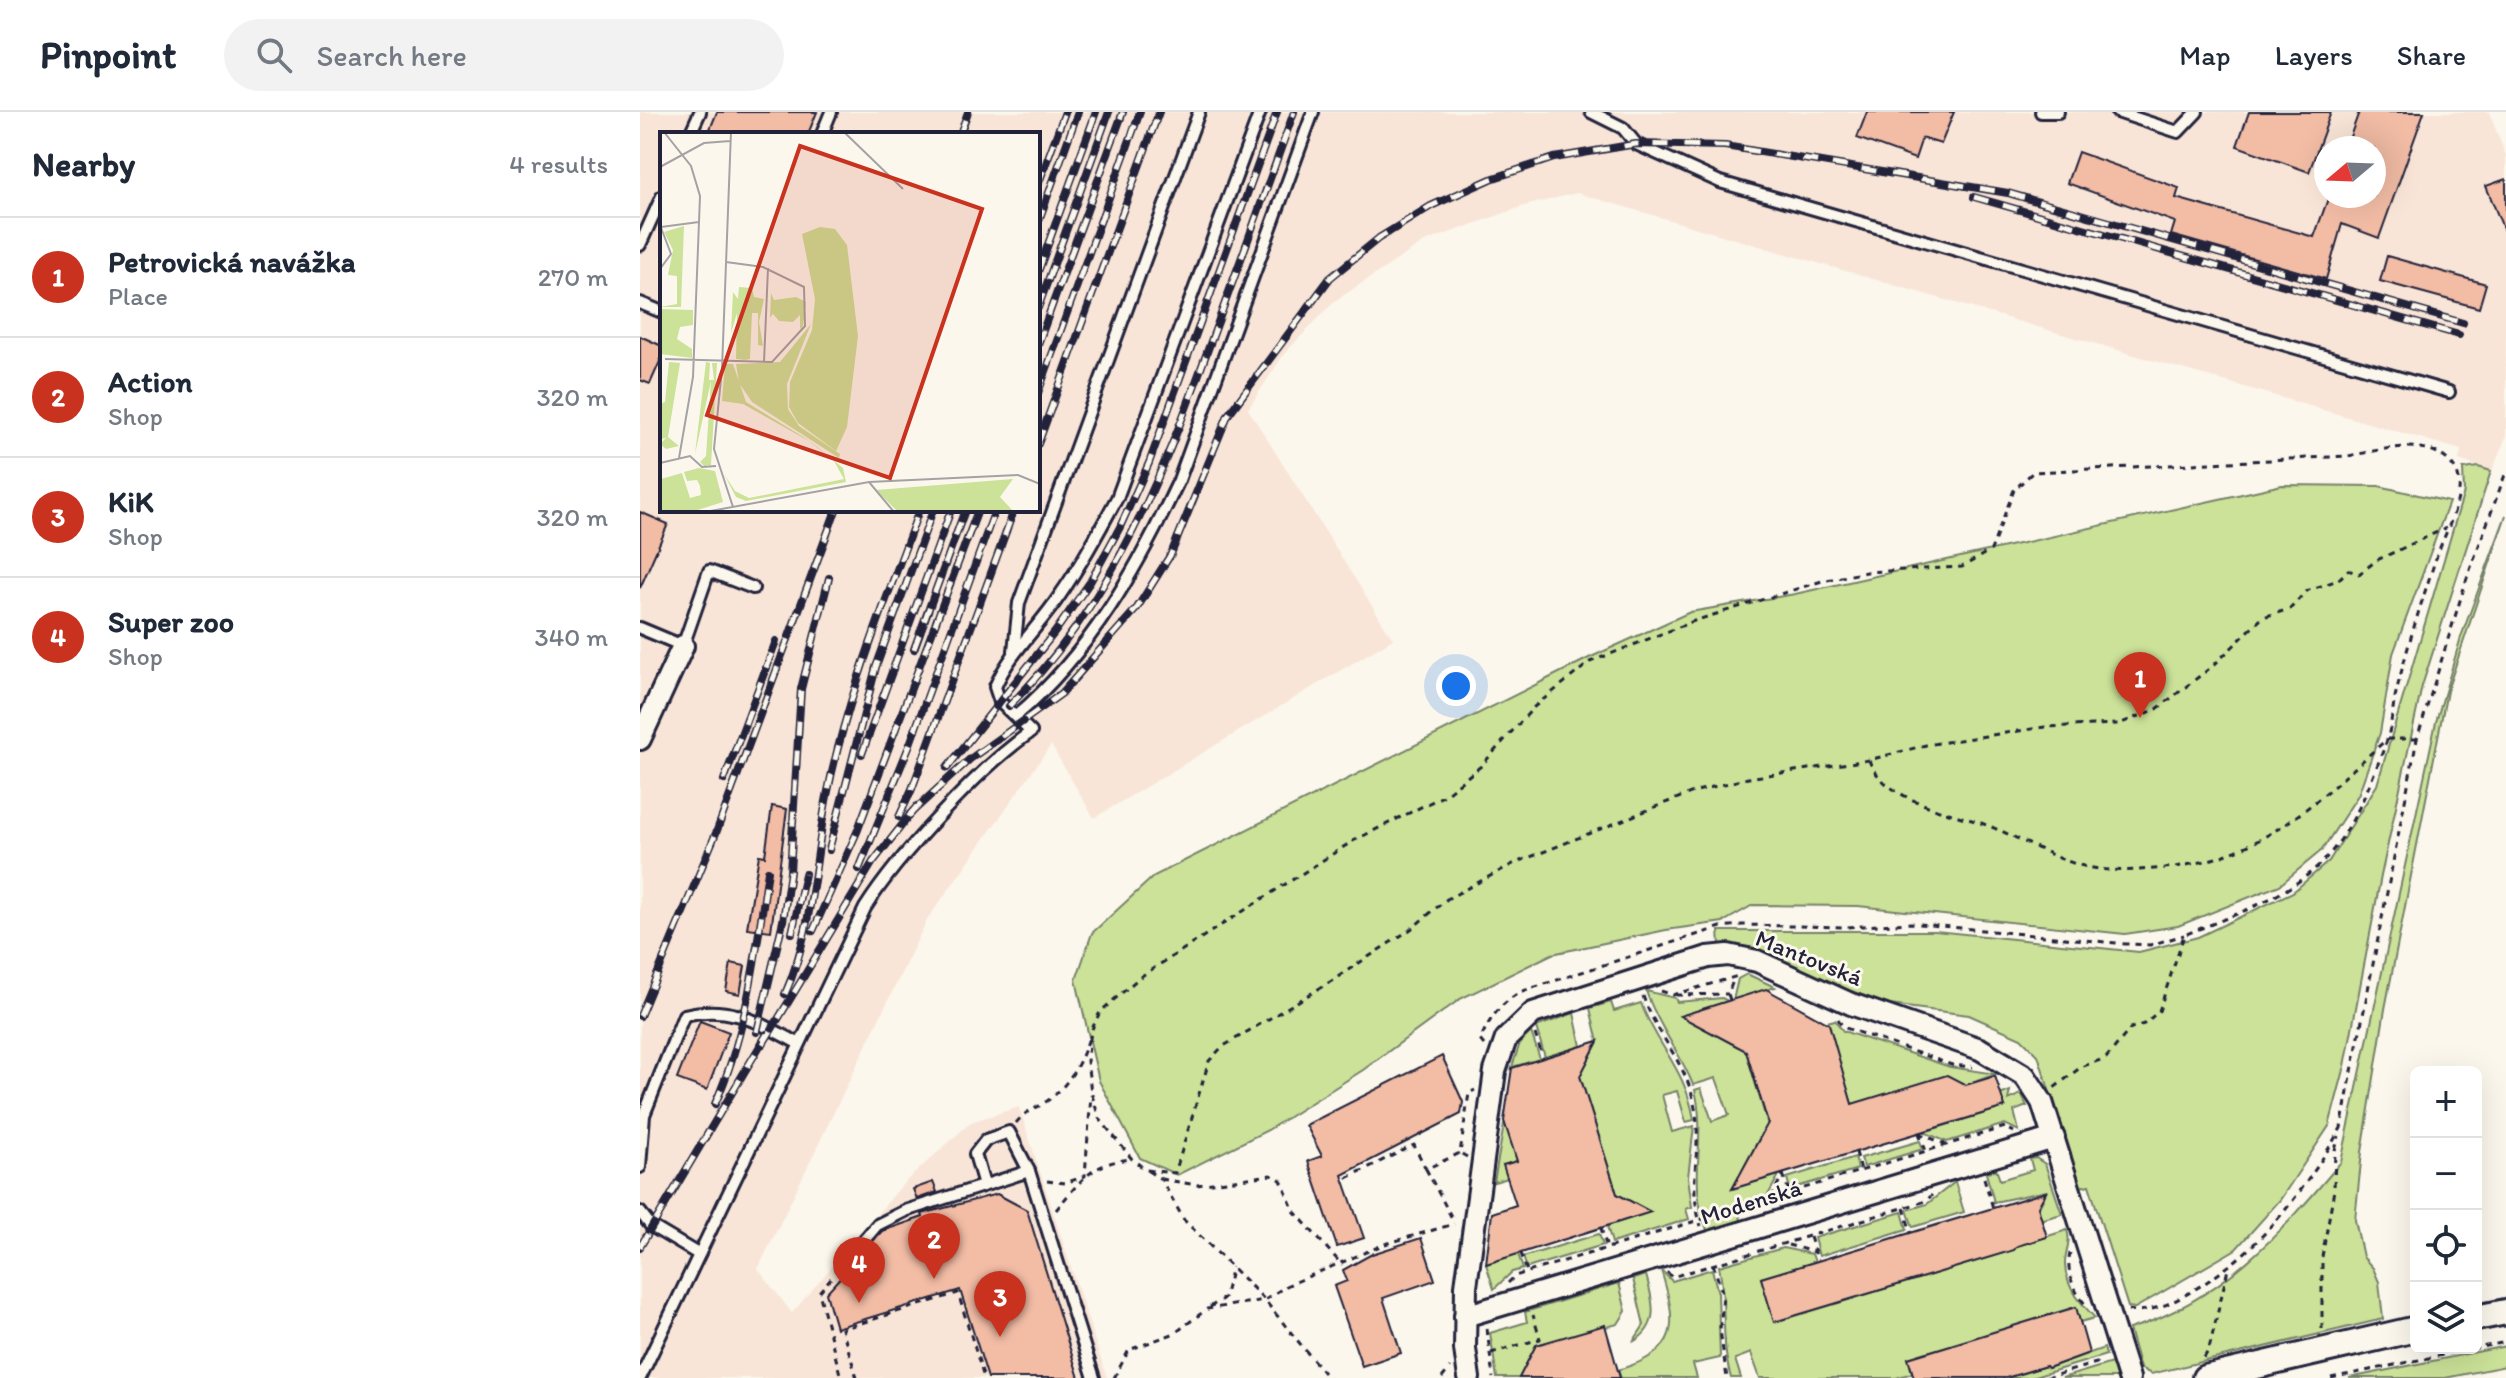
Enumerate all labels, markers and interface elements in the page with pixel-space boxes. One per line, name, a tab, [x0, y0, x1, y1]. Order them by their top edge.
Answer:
search box	[224, 19, 784, 91]
text: Pinpoint	[40, 32, 176, 78]
icon: search	[252, 33, 296, 77]
text: Search here	[316, 37, 467, 74]
text: Map	[2179, 38, 2231, 72]
text: Layers	[2275, 38, 2353, 72]
text: Share	[2397, 38, 2466, 72]
inset map	[660, 132, 1040, 512]
north arrow	[2314, 136, 2386, 208]
text: Nearby	[32, 144, 135, 185]
text: 4 results	[509, 148, 608, 180]
text: Petrovická navážka	[108, 243, 355, 280]
text: 1	[52, 261, 64, 293]
text: 270 m	[538, 261, 608, 293]
text: Place	[108, 280, 168, 312]
text: Action	[108, 363, 192, 400]
text: 2	[51, 381, 65, 413]
text: 320 m	[536, 381, 608, 413]
text: Shop	[108, 400, 163, 432]
text: KiK	[108, 483, 154, 520]
text: 3	[51, 501, 65, 533]
text: 320 m	[536, 501, 608, 533]
text: Shop	[108, 520, 163, 552]
text: Super zoo	[108, 603, 234, 640]
text: 4	[50, 621, 66, 653]
text: 340 m	[534, 621, 608, 653]
text: Shop	[108, 640, 163, 672]
pin: 1	[2114, 652, 2166, 718]
your location	[1436, 666, 1476, 706]
street label: Mantovská	[1752, 923, 1867, 992]
map controls	[2410, 1066, 2482, 1354]
button: +	[2410, 1066, 2482, 1138]
button: −	[2410, 1138, 2482, 1210]
street label: Modenská	[1697, 1172, 1805, 1231]
button: locate	[2410, 1210, 2482, 1282]
pin: 2	[908, 1213, 960, 1279]
pin: 4	[833, 1237, 885, 1303]
pin: 3	[974, 1271, 1026, 1337]
button: layers	[2410, 1282, 2482, 1354]

